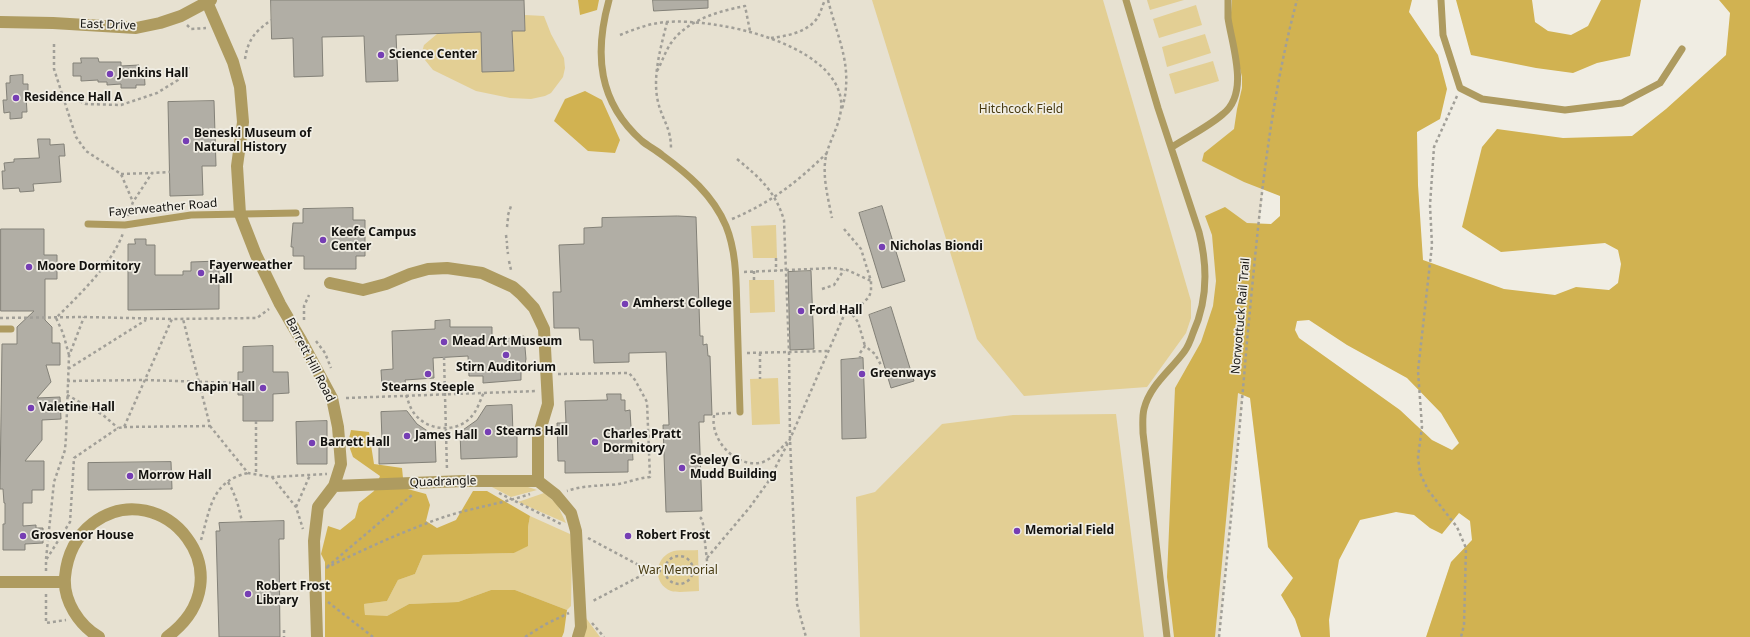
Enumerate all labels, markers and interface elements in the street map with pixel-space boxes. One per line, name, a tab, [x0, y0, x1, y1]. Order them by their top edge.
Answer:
street label: East Drive	[80, 17, 136, 33]
place label: Science Center	[389, 48, 477, 62]
marker: Science Center	[376, 50, 386, 60]
place label: Jenkins Hall	[118, 67, 188, 81]
marker: Jenkins Hall	[105, 69, 115, 79]
place label: Residence Hall A	[24, 91, 123, 105]
marker: Residence Hall A	[11, 93, 21, 103]
park label: Hitchcock Field	[979, 103, 1063, 117]
place label: Beneski Museum of Natural History	[194, 127, 311, 155]
marker: Beneski Museum of Natural History	[181, 136, 191, 146]
street label: Fayerweather Road	[108, 196, 218, 220]
place label: Keefe Campus Center	[331, 226, 416, 254]
marker: Keefe Campus Center	[318, 235, 328, 245]
place label: Nicholas Biondi	[890, 240, 983, 254]
marker: Nicholas Biondi	[877, 242, 887, 252]
street label: Norwottuck Rail Trail	[1229, 257, 1253, 375]
place label: Fayerweather Hall	[209, 259, 292, 287]
place label: Moore Dormitory	[37, 260, 141, 274]
marker: Moore Dormitory	[24, 262, 34, 272]
marker: Fayerweather Hall	[196, 268, 206, 278]
place label: Amherst College	[633, 297, 732, 311]
marker: Amherst College	[620, 299, 630, 309]
place label: Ford Hall	[809, 304, 862, 318]
marker: Ford Hall	[796, 306, 806, 316]
street label: Barrett Hill Road	[282, 315, 338, 405]
place label: Mead Art Museum	[452, 335, 562, 349]
marker: Mead Art Museum	[439, 337, 449, 347]
marker: Stirn Auditorium	[501, 350, 511, 360]
place label: Stirn Auditorium	[456, 361, 556, 375]
place label: Greenways	[870, 367, 936, 381]
marker: Stearns Steeple	[423, 369, 433, 379]
marker: Greenways	[857, 369, 867, 379]
place label: Chapin Hall	[187, 381, 255, 395]
place label: Stearns Steeple	[382, 381, 474, 395]
marker: Chapin Hall	[258, 383, 268, 393]
place label: Valetine Hall	[39, 401, 115, 415]
marker: Valetine Hall	[26, 403, 36, 413]
place label: Stearns Hall	[496, 425, 568, 439]
marker: Stearns Hall	[483, 427, 493, 437]
place label: Charles Pratt Dormitory	[603, 428, 681, 456]
place label: James Hall	[415, 429, 478, 443]
marker: James Hall	[402, 431, 412, 441]
place label: Barrett Hall	[320, 436, 390, 450]
marker: Charles Pratt Dormitory	[590, 437, 600, 447]
marker: Barrett Hall	[307, 438, 317, 448]
place label: Seeley G Mudd Building	[690, 454, 777, 482]
marker: Seeley G Mudd Building	[677, 463, 687, 473]
place label: Morrow Hall	[138, 469, 211, 483]
marker: Morrow Hall	[125, 471, 135, 481]
street label: Quadrangle	[409, 474, 477, 490]
place label: Memorial Field	[1025, 524, 1114, 538]
marker: Memorial Field	[1012, 526, 1022, 536]
place label: Grosvenor House	[31, 529, 134, 543]
place label: Robert Frost	[636, 529, 710, 543]
marker: Grosvenor House	[18, 531, 28, 541]
marker: Robert Frost	[623, 531, 633, 541]
park label: War Memorial	[638, 564, 718, 578]
place label: Robert Frost Library	[256, 580, 330, 608]
marker: Robert Frost Library	[243, 589, 253, 599]

